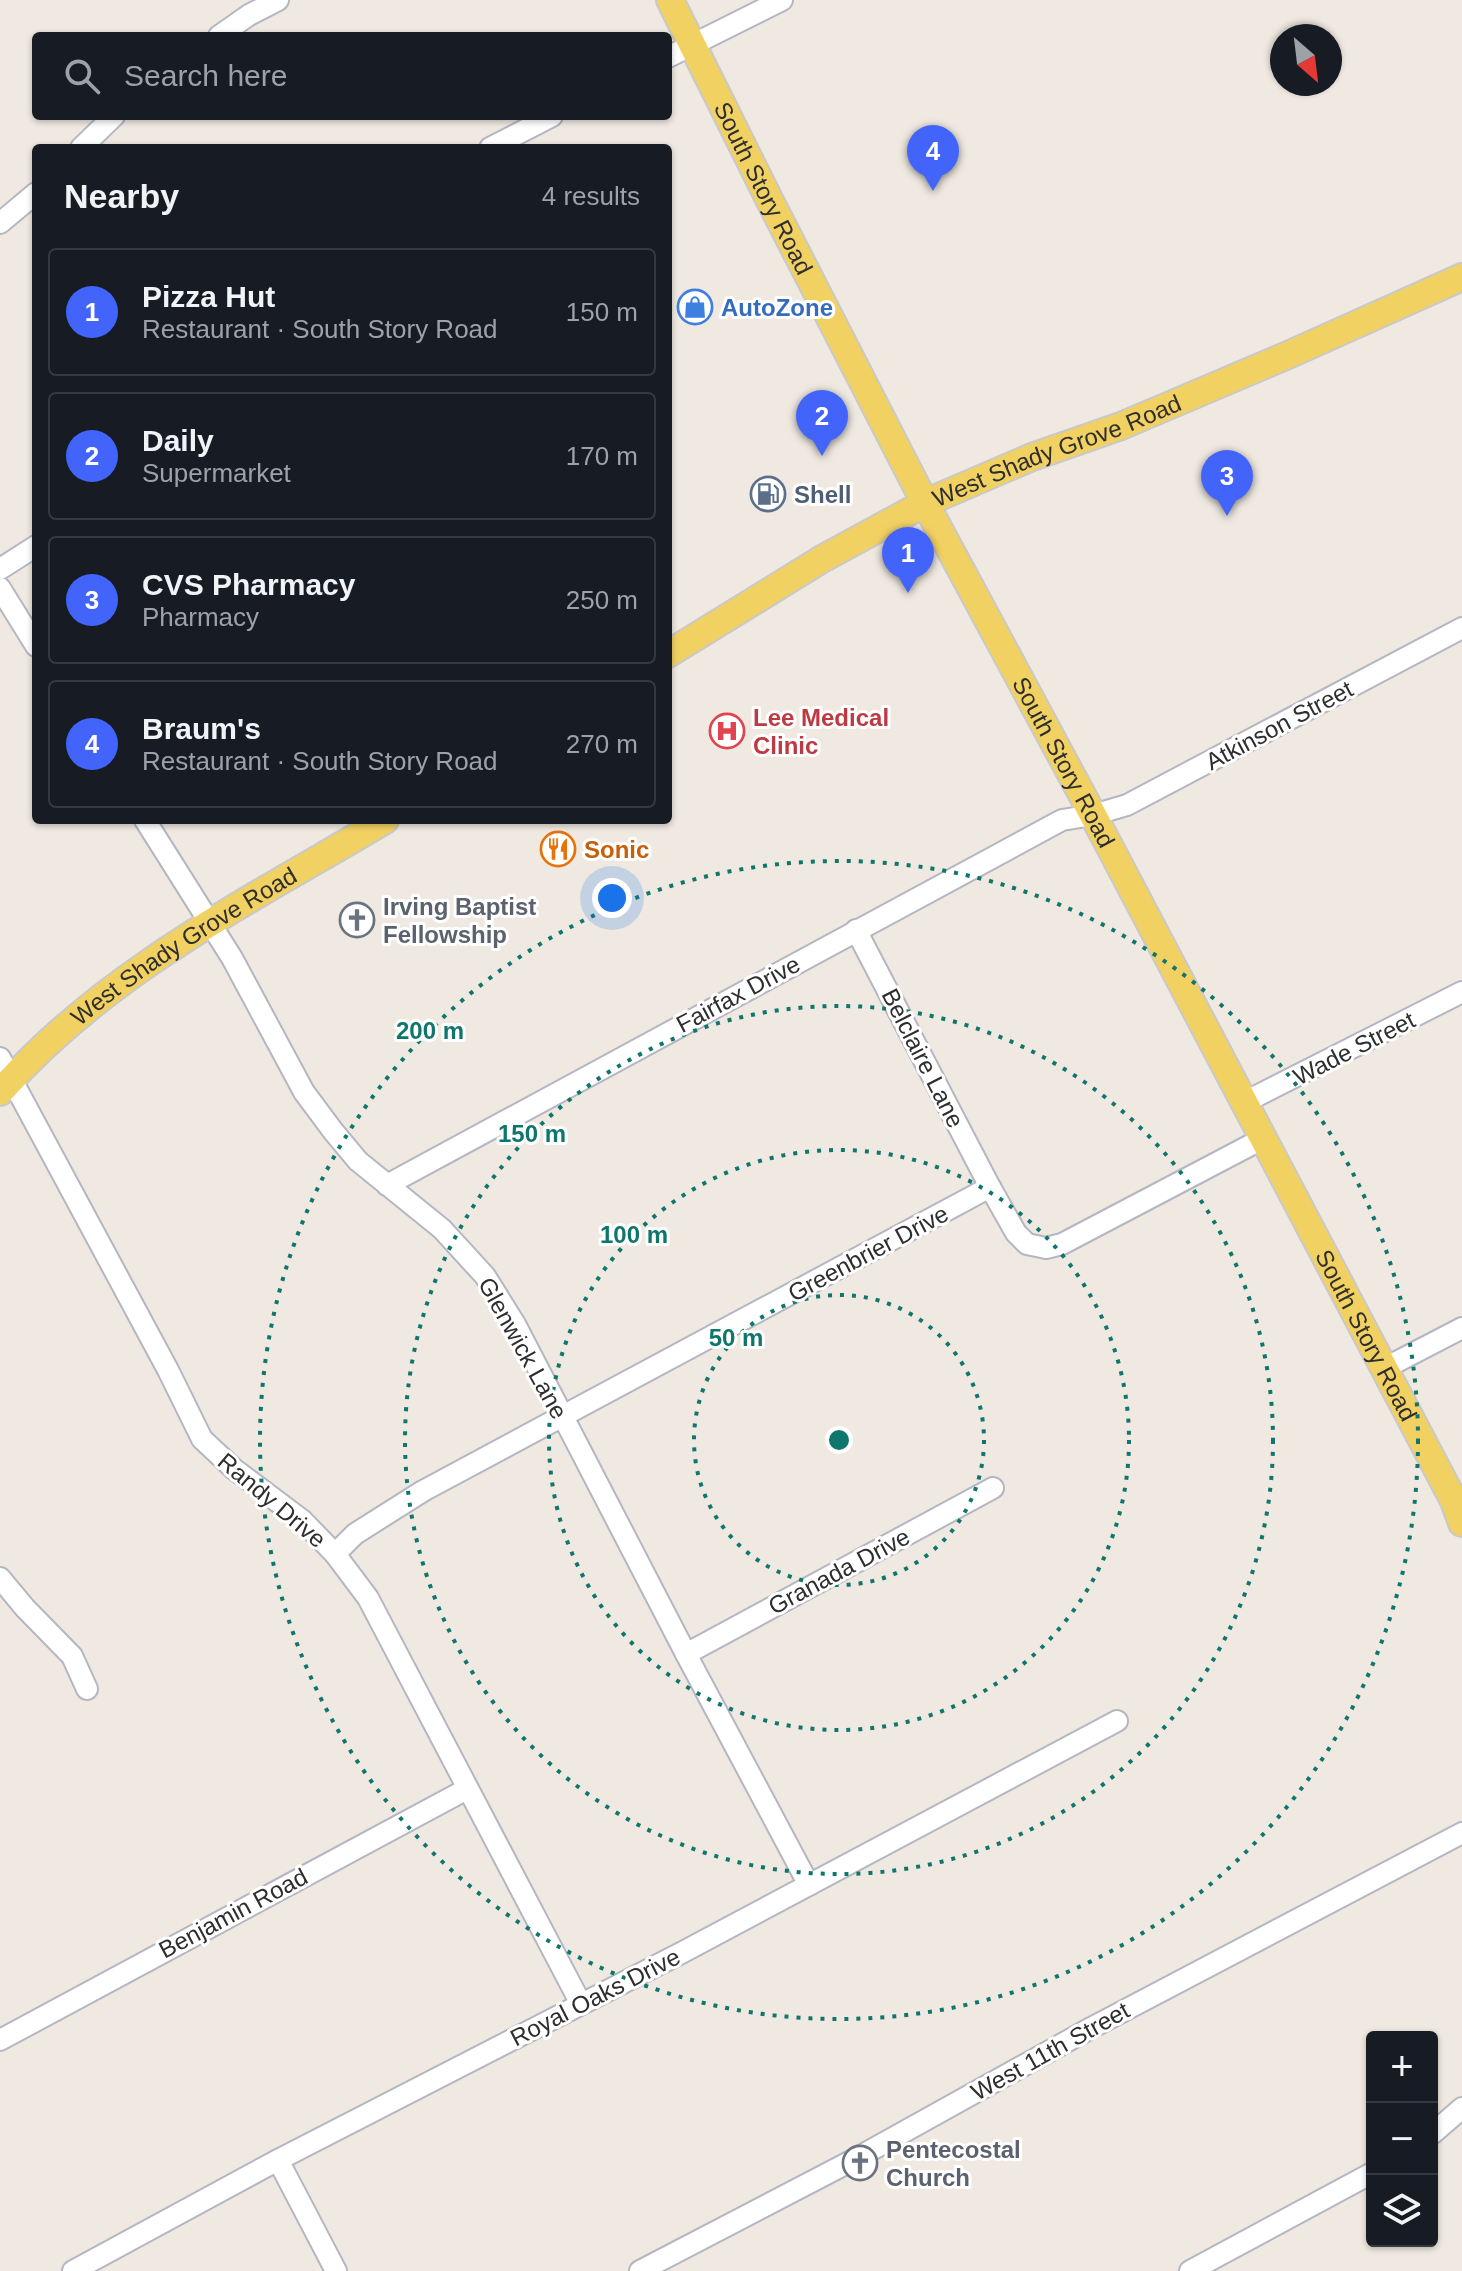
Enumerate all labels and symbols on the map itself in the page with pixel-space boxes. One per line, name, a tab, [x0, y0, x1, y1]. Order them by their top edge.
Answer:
north arrow	[1270, 24, 1342, 96]
street label: South Story Road	[709, 97, 819, 279]
pin: 4	[907, 125, 959, 191]
shop icon: AutoZone	[676, 288, 714, 326]
place label: AutoZone	[721, 294, 833, 321]
street label: West Shady Grove Road	[928, 389, 1185, 512]
pin: 2	[796, 390, 848, 456]
pin: 3	[1201, 450, 1253, 516]
fuel station icon: Shell	[749, 475, 787, 513]
place label: Shell	[794, 481, 851, 508]
pin: 1	[882, 527, 934, 593]
street label: South Story Road	[1008, 672, 1121, 852]
street label: Atkinson Street	[1201, 675, 1357, 775]
place label: Lee Medical Clinic	[753, 704, 889, 759]
hospital icon: Lee Medical Clinic	[708, 712, 746, 750]
restaurant icon: Sonic	[539, 830, 577, 868]
place label: Sonic	[584, 836, 649, 863]
street label: West Shady Grove Road	[65, 861, 301, 1030]
your location	[592, 878, 632, 918]
place label: Irving Baptist Fellowship	[383, 893, 536, 948]
church icon: Irving Baptist Fellowship	[338, 901, 376, 939]
street label: Fairfax Drive	[672, 950, 804, 1038]
street label: Belclaire Lane	[876, 984, 970, 1132]
street label: Wade Street	[1289, 1006, 1419, 1090]
text: 200 m	[396, 1017, 464, 1044]
text: 150 m	[498, 1120, 566, 1147]
street label: Greenbrier Drive	[783, 1199, 953, 1307]
text: 100 m	[600, 1221, 668, 1248]
street label: South Story Road	[1311, 1245, 1423, 1425]
street label: Glenwick Lane	[473, 1273, 573, 1423]
text: 50 m	[709, 1324, 763, 1351]
centre of rings	[825, 1426, 853, 1454]
street label: Randy Drive	[213, 1447, 331, 1553]
street label: Granada Drive	[764, 1522, 914, 1620]
street label: Benjamin Road	[154, 1863, 312, 1963]
street label: Royal Oaks Drive	[506, 1943, 684, 2051]
street label: West 11th Street	[966, 1996, 1134, 2106]
place label: Pentecostal Church	[886, 2136, 1021, 2191]
church icon: Pentecostal Church	[841, 2144, 879, 2182]

